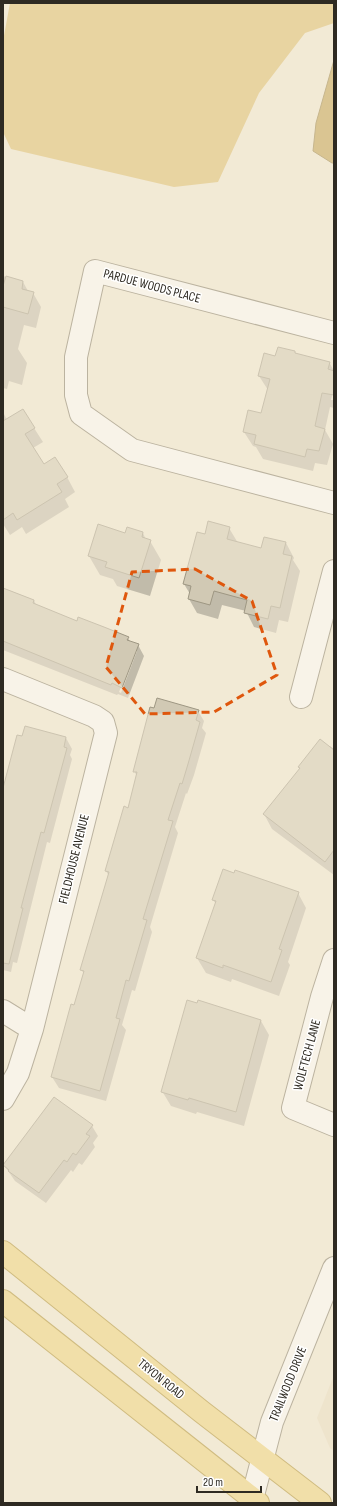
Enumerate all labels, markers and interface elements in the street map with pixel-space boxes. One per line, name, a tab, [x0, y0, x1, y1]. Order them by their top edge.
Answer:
street label: PARDUE WOODS PLACE	[102, 265, 202, 307]
street label: FIELDHOUSE AVENUE	[55, 813, 93, 905]
street label: WOLFTECH LANE	[290, 1018, 324, 1092]
street label: TRAILWOOD DRIVE	[266, 1344, 310, 1424]
street label: TRYON ROAD	[134, 1355, 188, 1403]
scale bar	[197, 1468, 261, 1494]
text: 20 m	[203, 1475, 223, 1490]

